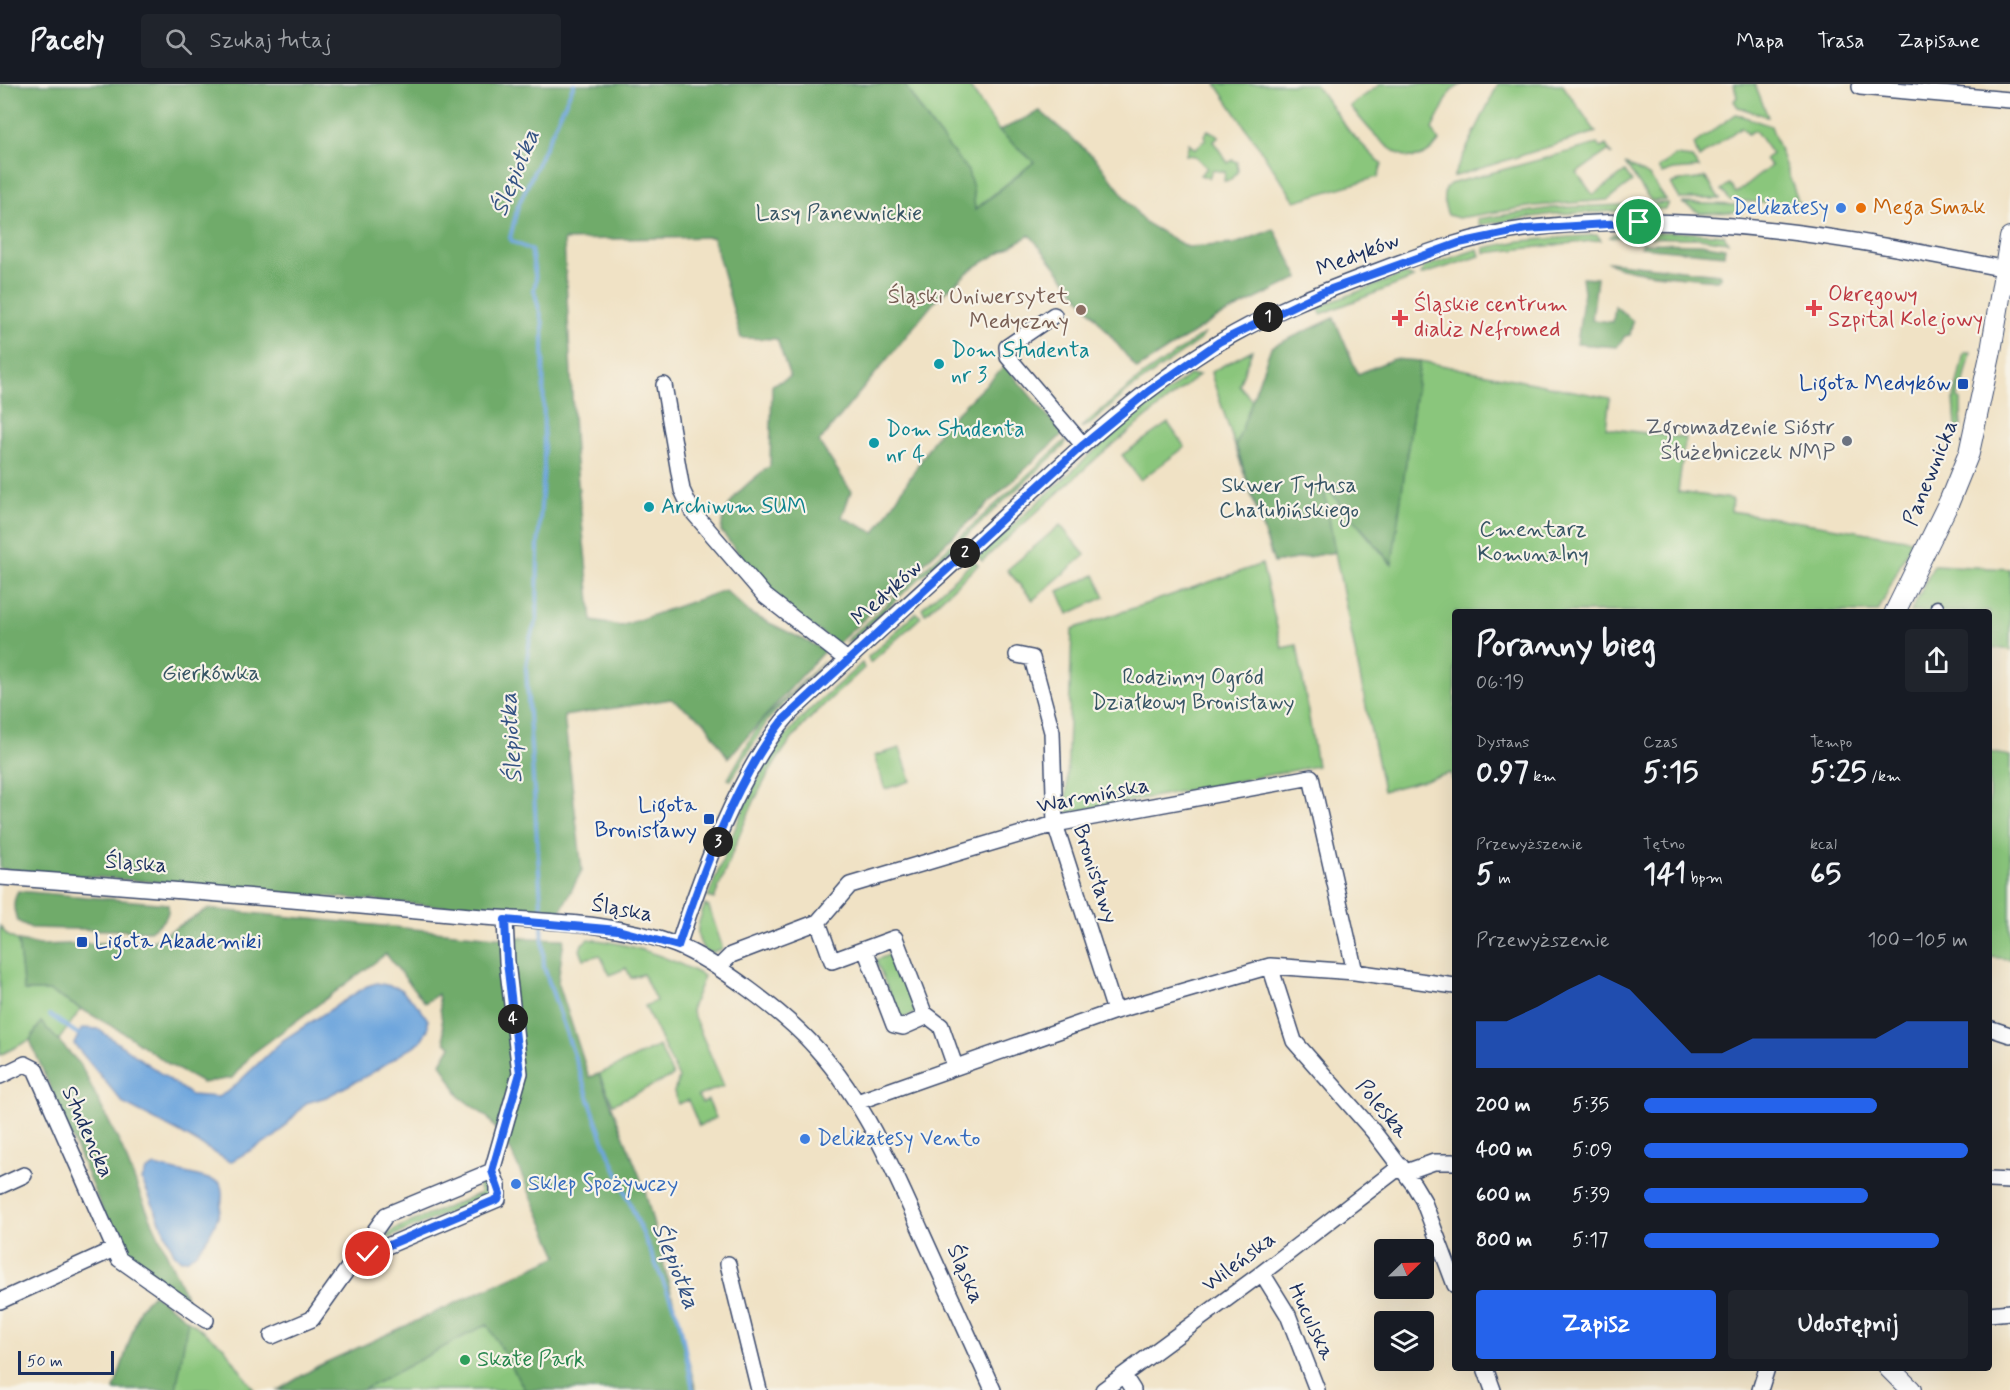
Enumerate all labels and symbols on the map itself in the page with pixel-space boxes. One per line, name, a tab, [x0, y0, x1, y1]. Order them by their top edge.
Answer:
water label: Ślepiotka	[485, 125, 547, 221]
place label: Delikatesy	[1732, 194, 1829, 222]
place label: Mega Smak	[1873, 194, 1986, 225]
pin	[1613, 196, 1664, 247]
park label: Lasy Panewnickie	[756, 200, 922, 228]
marker: Delikatesy	[1834, 201, 1848, 215]
marker: Mega Smak	[1854, 201, 1868, 215]
street label: Medyków	[1312, 226, 1404, 284]
place label: Okręgowy Szpital Kolejowy	[1828, 281, 1983, 335]
place label: Śląski Uniwersytet Medyczny	[888, 282, 1069, 336]
place label: Śląskie centrum dializ Nefromed	[1414, 290, 1568, 344]
marker: Okręgowy Szpital Kolejowy	[1805, 299, 1823, 317]
pin: 1	[1253, 302, 1283, 332]
marker: Śląski Uniwersytet Medyczny	[1074, 303, 1088, 317]
marker: Śląskie centrum dializ Nefromed	[1391, 309, 1409, 327]
place label: Dom Studenta nr 3	[951, 337, 1090, 390]
marker: Dom Studenta nr 3	[932, 357, 946, 371]
place label: Ligota Medyków	[1799, 370, 1951, 401]
marker: Ligota Medyków	[1956, 377, 1970, 391]
place label: Zgromadzenie Sióstr Służebniczek NMP	[1645, 414, 1835, 467]
place label: Dom Studenta nr 4	[886, 416, 1025, 469]
street label: Panewnicka	[1897, 416, 1965, 530]
marker: Zgromadzenie Sióstr Służebniczek NMP	[1840, 434, 1854, 448]
marker: Dom Studenta nr 4	[867, 436, 881, 450]
park label: Skwer Tytusa Chałubińskiego	[1219, 472, 1359, 528]
place label: Archiwum SUM	[661, 493, 806, 521]
marker: Archiwum SUM	[642, 500, 656, 514]
park label: Cmentarz Komunalny	[1477, 516, 1589, 569]
pin: 2	[950, 538, 980, 568]
street label: Medyków	[845, 553, 929, 633]
park label: Gierkówka	[162, 660, 260, 688]
park label: Rodzinny Ogród Działkowy Bronisławy	[1091, 664, 1295, 717]
water label: Ślepiotka	[493, 692, 531, 784]
street label: Warmińska	[1034, 771, 1152, 821]
place label: Ligota Bronisławy	[594, 792, 698, 845]
marker: Ligota Bronisławy	[702, 812, 716, 826]
street label: Bronisławy	[1066, 821, 1124, 927]
pin: 3	[703, 827, 733, 857]
street label: Śląska	[104, 847, 168, 880]
street label: Śląska	[589, 890, 655, 929]
place label: Ligota Akademiki	[94, 928, 262, 959]
marker: Ligota Akademiki	[75, 935, 89, 949]
pin: 4	[498, 1004, 528, 1034]
street label: Poleska	[1349, 1074, 1415, 1145]
street label: Studencka	[54, 1082, 120, 1182]
place label: Delikatesy Vento	[817, 1125, 981, 1153]
marker: Delikatesy Vento	[798, 1132, 812, 1146]
place label: Sklep Spożywczy	[528, 1170, 678, 1198]
marker: Sklep Spożywczy	[509, 1177, 523, 1191]
water label: Ślepiotka	[644, 1218, 706, 1314]
street label: Wileńska	[1196, 1225, 1282, 1299]
pin	[342, 1228, 393, 1279]
north arrow	[1374, 1239, 1434, 1299]
street label: Śląska	[940, 1240, 991, 1308]
street label: Huculska	[1281, 1279, 1341, 1366]
place label: Skate Park	[477, 1346, 585, 1374]
scale bar	[18, 1348, 114, 1376]
marker: Skate Park	[458, 1353, 472, 1367]

